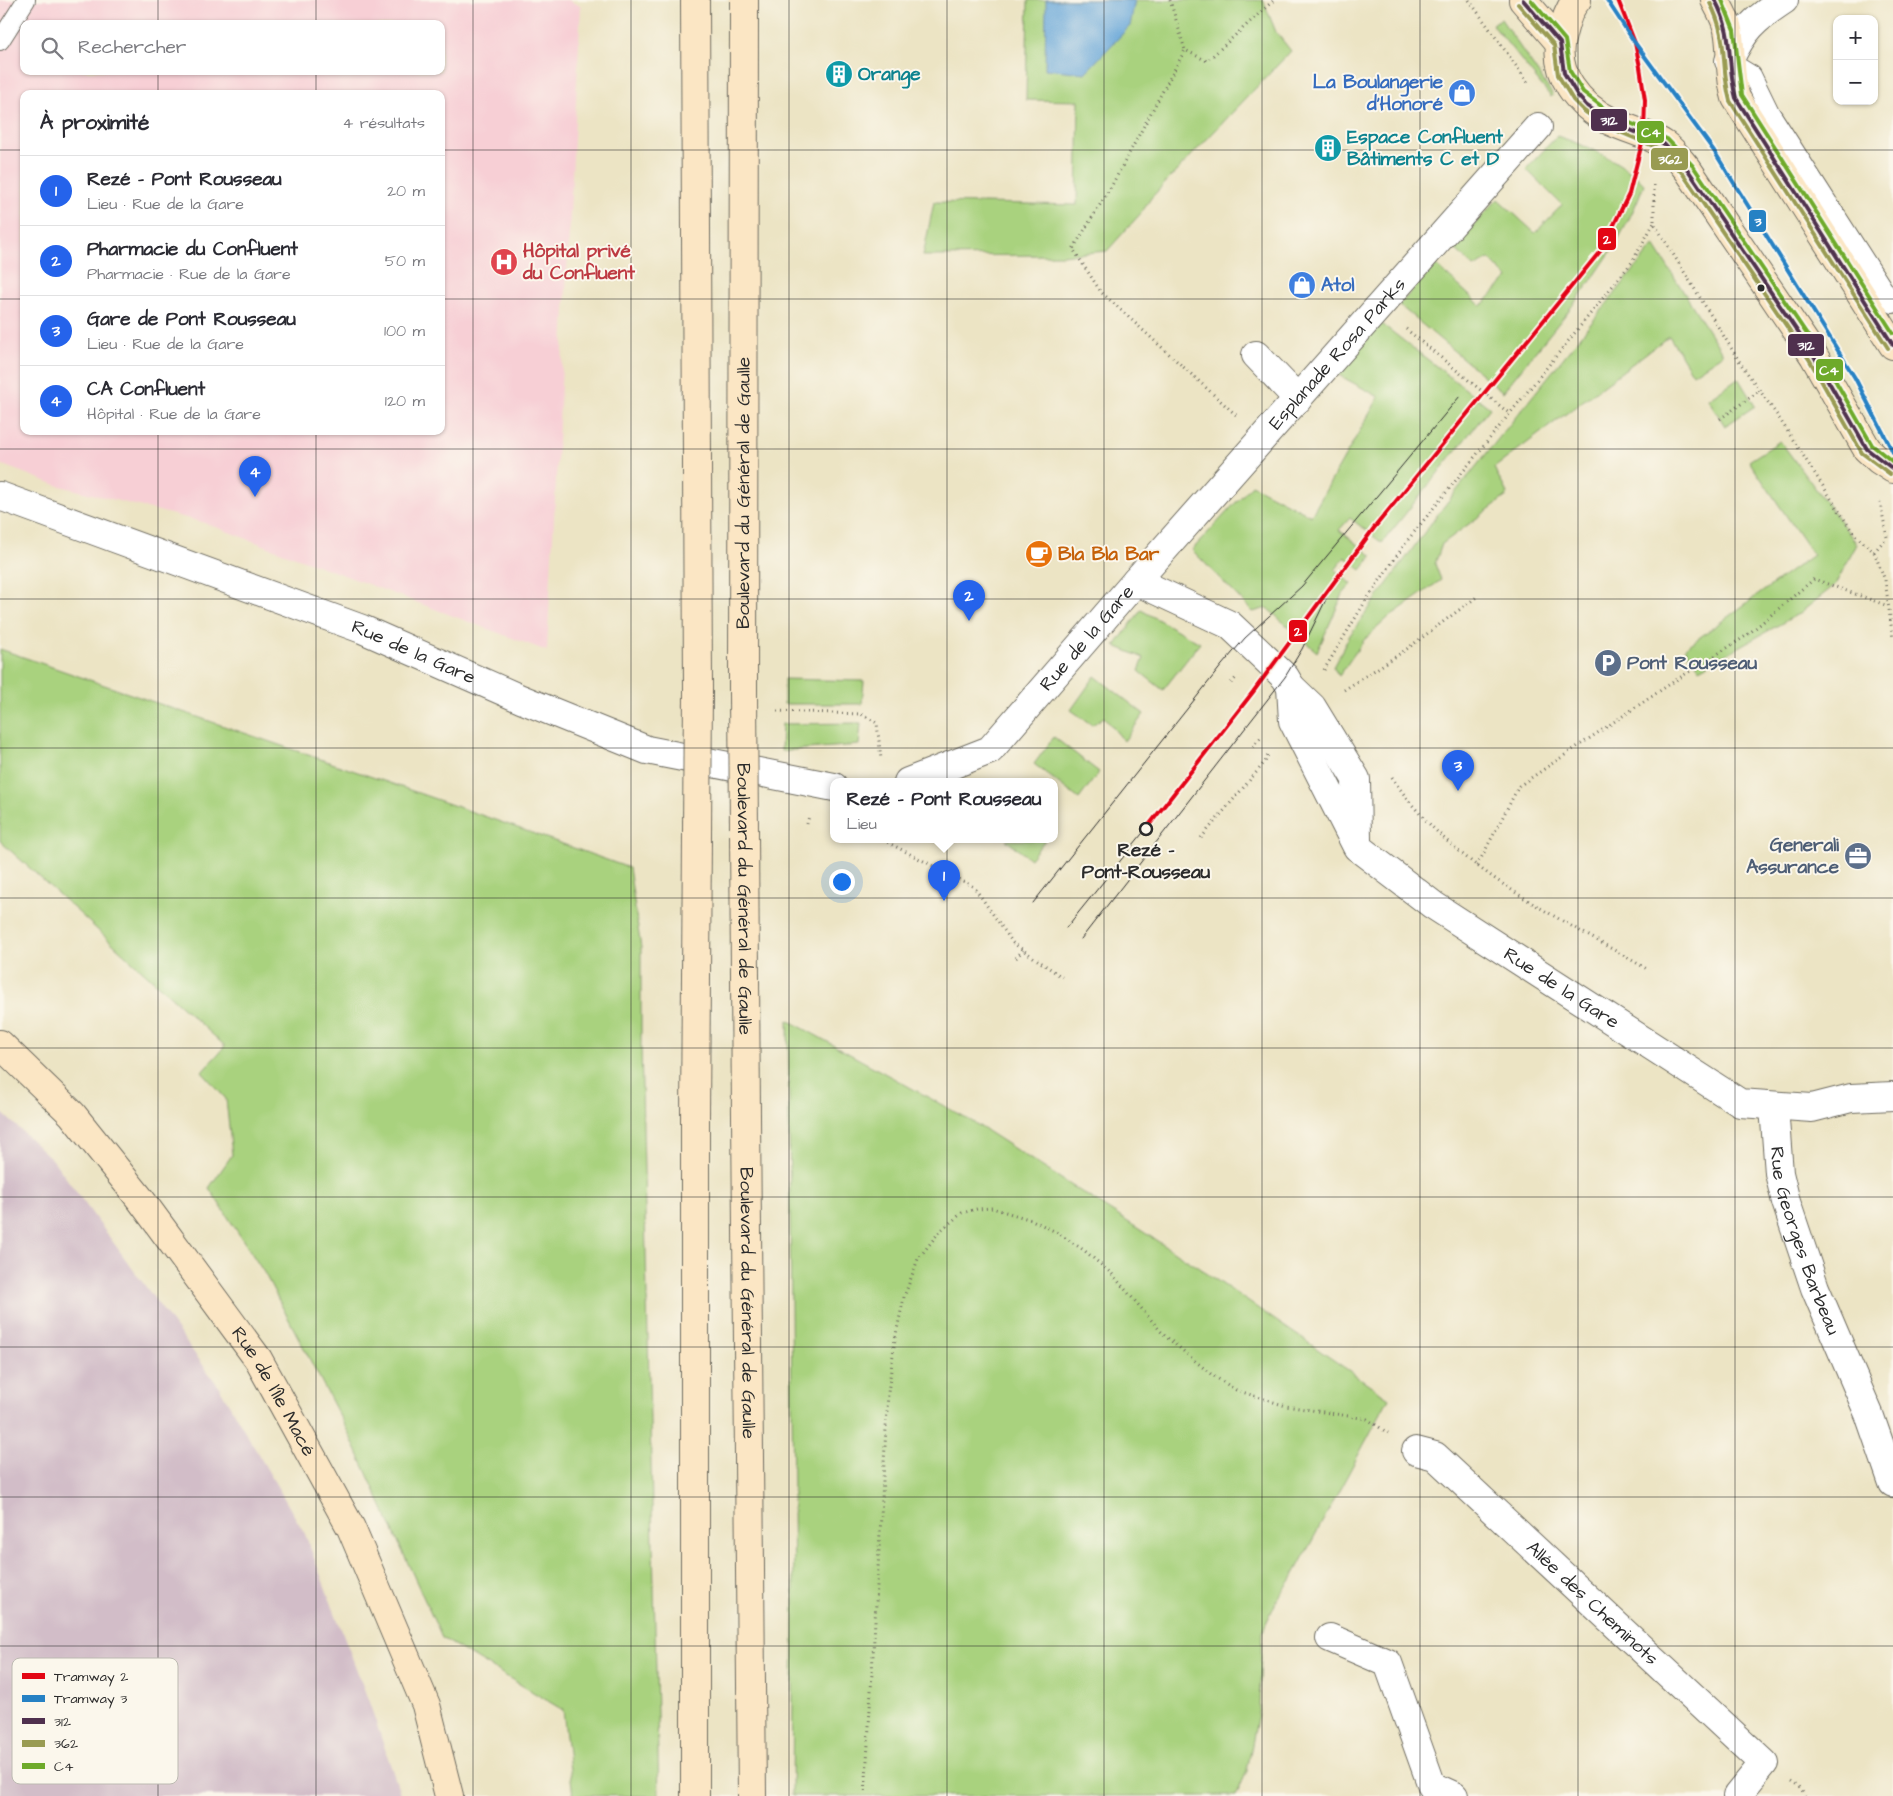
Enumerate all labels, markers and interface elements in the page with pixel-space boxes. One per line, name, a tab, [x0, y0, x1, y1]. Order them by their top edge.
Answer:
map controls	[1833, 15, 1878, 105]
button: +	[1833, 15, 1878, 60]
search box	[20, 20, 445, 75]
icon: search	[38, 34, 66, 62]
text: Rechercher	[78, 34, 186, 61]
building icon: Orange	[824, 59, 854, 89]
button: −	[1833, 60, 1878, 105]
place label: Orange	[858, 61, 921, 89]
place label: La Boulangerie d'Honoré	[1313, 69, 1444, 118]
shop icon: La Boulangerie d'Honoré	[1447, 78, 1477, 108]
text: À proximité	[40, 108, 149, 137]
line badge: 312	[1590, 108, 1628, 132]
text: 312	[1600, 111, 1618, 131]
text: 4 résultats	[342, 112, 425, 134]
line badge: C4	[1636, 120, 1665, 144]
text: C4	[1641, 123, 1661, 143]
place label: Espace Confluent Bâtiments C et D	[1347, 124, 1503, 173]
building icon: Espace Confluent Bâtiments C et D	[1313, 133, 1343, 163]
line badge: 362	[1650, 147, 1689, 171]
text: 362	[1657, 150, 1683, 170]
text: Rezé - Pont Rousseau	[87, 166, 282, 193]
text: 1	[55, 180, 57, 202]
text: 20 m	[387, 180, 425, 202]
text: Lieu · Rue de la Gare	[87, 193, 244, 215]
line badge: 3	[1748, 209, 1767, 233]
text: 3	[1753, 212, 1762, 232]
line badge: 2	[1597, 227, 1617, 251]
text: 2	[1602, 230, 1612, 250]
text: Pharmacie du Confluent	[87, 236, 298, 263]
place label: Hôpital privé du Confluent	[522, 238, 635, 287]
hospital icon: Hôpital privé du Confluent	[489, 247, 519, 277]
text: 2	[51, 250, 61, 272]
text: 50 m	[385, 250, 425, 272]
text: Pharmacie · Rue de la Gare	[87, 263, 291, 285]
shop icon: Atol	[1287, 270, 1317, 300]
street label: Esplanade Rosa Parks	[1262, 272, 1412, 436]
place label: Atol	[1321, 272, 1355, 299]
unlabelled marker	[1756, 283, 1766, 293]
text: Gare de Pont Rousseau	[87, 306, 296, 333]
text: 3	[52, 320, 60, 342]
text: 100 m	[384, 320, 425, 342]
text: Lieu · Rue de la Gare	[87, 333, 244, 355]
line badge: 312	[1787, 333, 1825, 357]
text: 312	[1797, 336, 1815, 356]
street label: Boulevard du Général de Gaulle	[730, 357, 757, 629]
line badge: C4	[1815, 358, 1844, 382]
text: C4	[1819, 361, 1839, 381]
text: CA Confluent	[87, 376, 205, 403]
text: 4	[51, 390, 61, 412]
text: 120 m	[385, 390, 425, 412]
text: Hôpital · Rue de la Gare	[87, 403, 261, 425]
pin: 4	[239, 456, 271, 497]
cafe icon: Bla Bla Bar	[1024, 539, 1054, 569]
place label: Bla Bla Bar	[1058, 541, 1160, 568]
street label: Rue de la Gare	[1033, 579, 1140, 697]
pin: 2	[953, 580, 985, 621]
street label: Rue de la Gare	[348, 613, 480, 691]
line badge: 2	[1288, 619, 1308, 643]
text: 2	[1293, 622, 1303, 642]
parking icon: Pont Rousseau	[1593, 648, 1623, 678]
place label: Pont Rousseau	[1627, 650, 1757, 677]
pin: 3	[1442, 750, 1474, 791]
street label: Boulevard du Général de Gaulle	[730, 763, 759, 1035]
popup	[830, 778, 1058, 843]
text: Rezé - Pont Rousseau	[847, 786, 1041, 813]
text: Lieu	[847, 813, 877, 835]
marker: Rezé - Pont-Rousseau	[1139, 822, 1153, 836]
place label: Generali Assurance	[1746, 832, 1840, 881]
place label: Rezé - Pont-Rousseau	[1082, 837, 1211, 886]
office icon: Generali Assurance	[1843, 841, 1873, 871]
pin: 1	[928, 860, 960, 901]
your location	[829, 869, 855, 895]
street label: Rue de la Gare	[1499, 941, 1625, 1035]
street label: Rue Georges Barbeau	[1764, 1145, 1847, 1339]
street label: Boulevard du Général de Gaulle	[733, 1167, 762, 1439]
street label: Rue de l'Île Macé	[225, 1321, 322, 1461]
street label: Allée des Cheminots	[1520, 1534, 1664, 1671]
legend	[12, 1658, 178, 1784]
text: Tramway 2	[54, 1667, 128, 1687]
text: Tramway 3	[54, 1689, 127, 1709]
text: 312	[54, 1712, 71, 1732]
text: 362	[54, 1734, 78, 1754]
text: C4	[54, 1757, 74, 1777]

